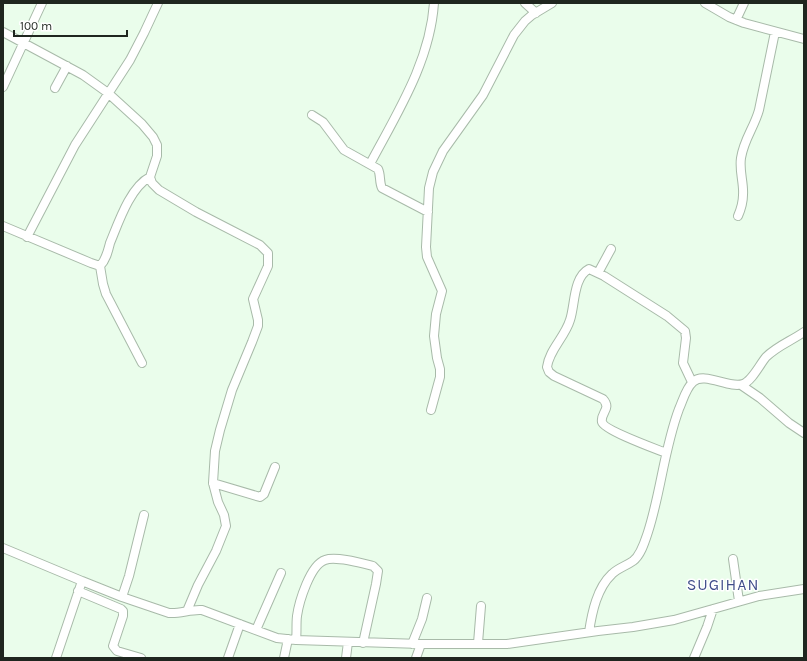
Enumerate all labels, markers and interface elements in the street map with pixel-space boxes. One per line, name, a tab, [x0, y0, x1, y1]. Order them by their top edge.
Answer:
scale bar	[14, 12, 127, 38]
text: 100 m	[20, 19, 52, 33]
district label: SUGIHAN	[687, 575, 759, 594]

